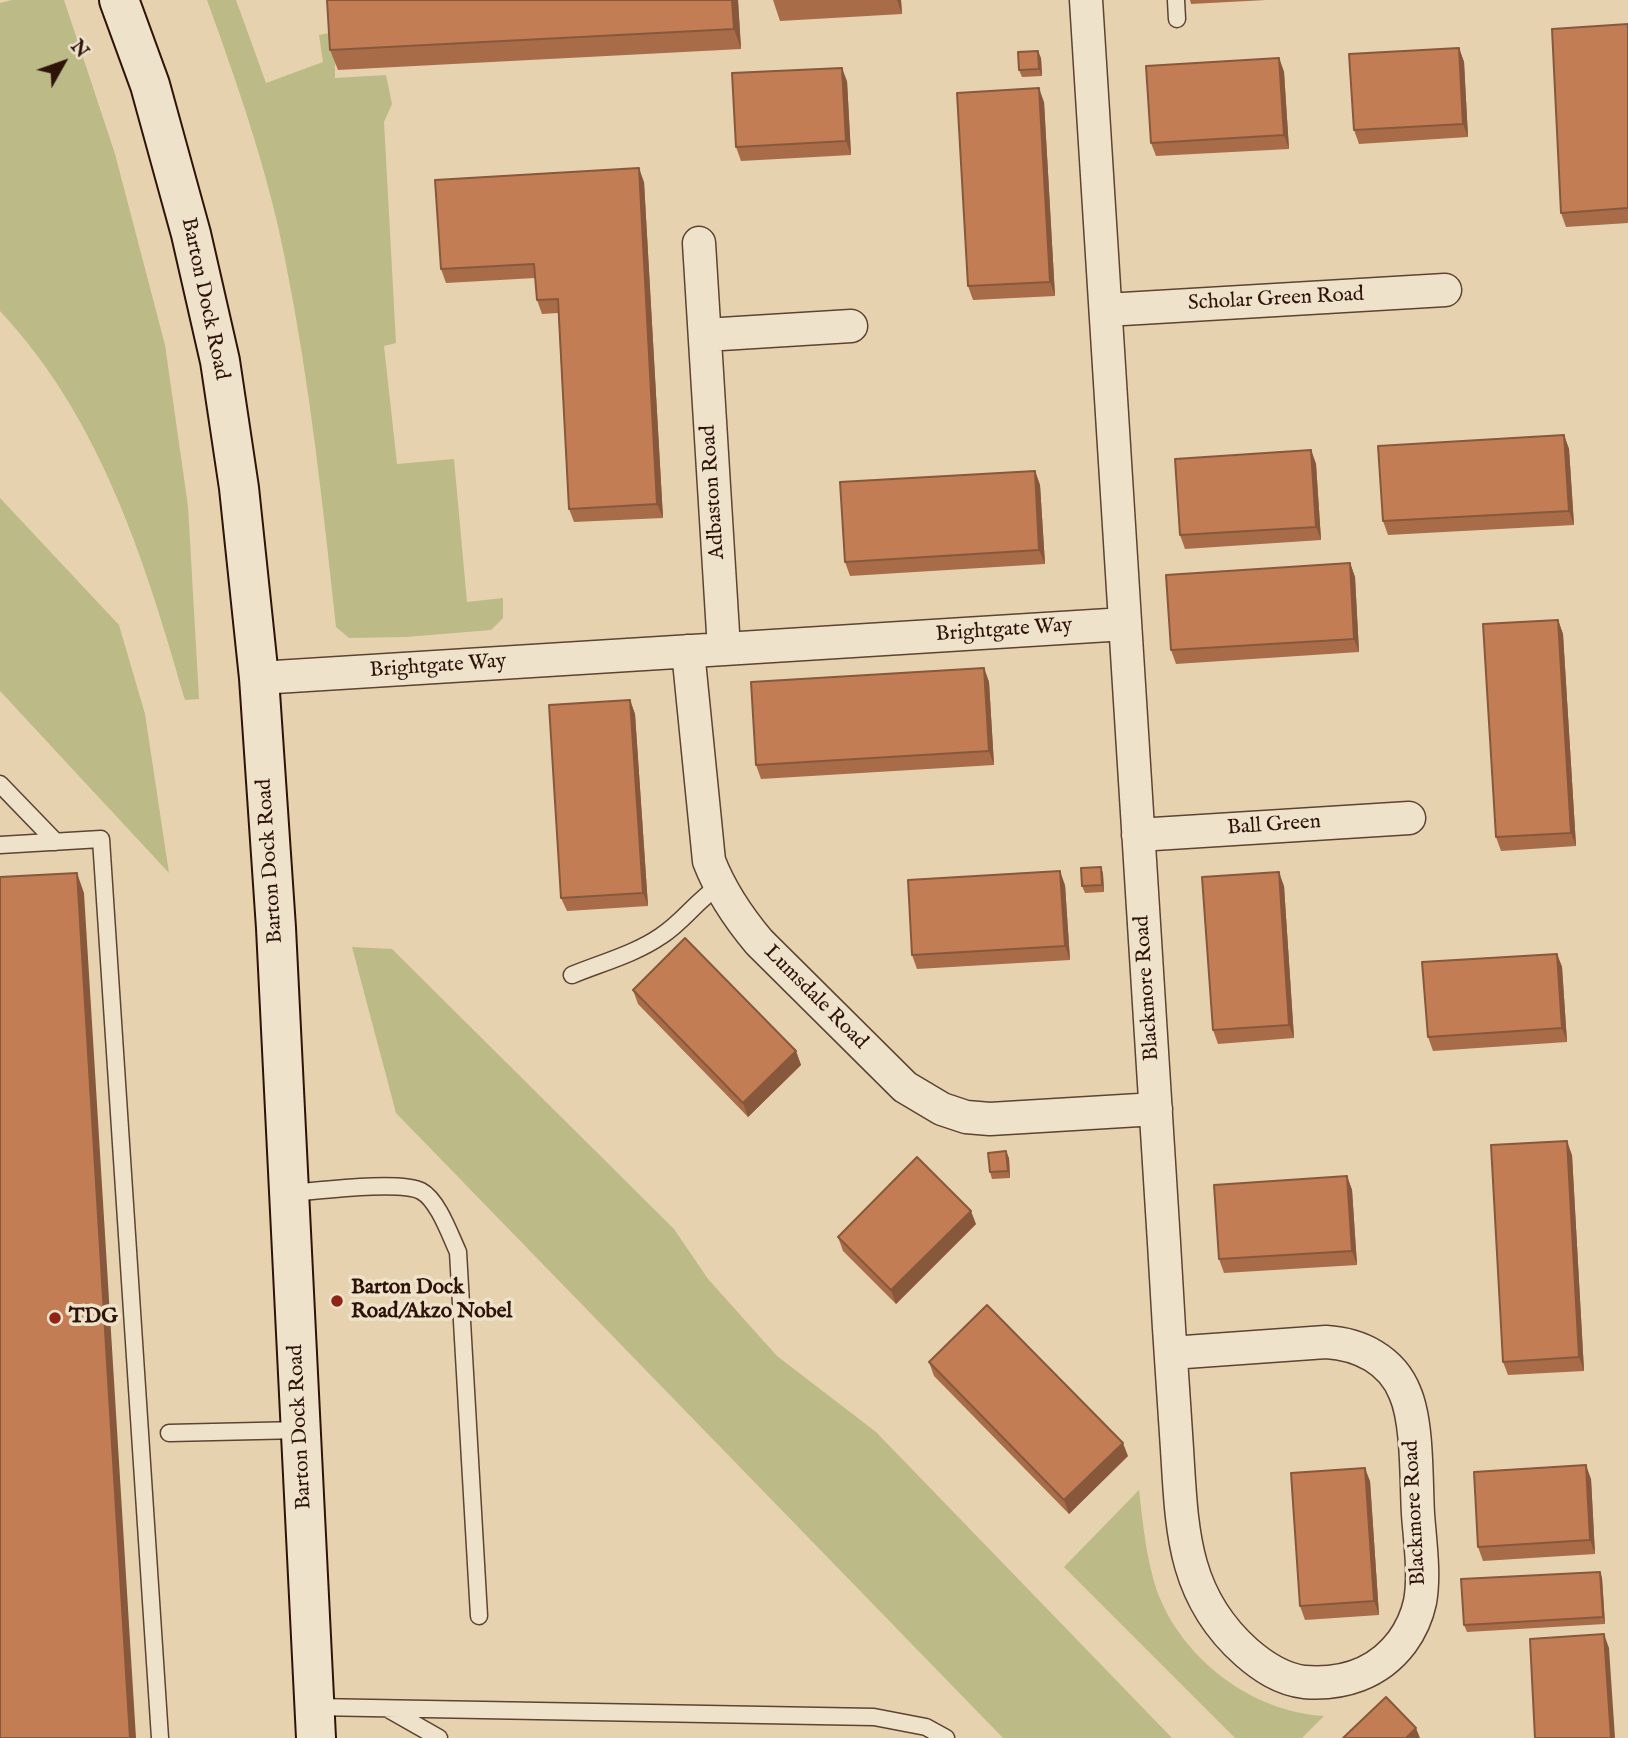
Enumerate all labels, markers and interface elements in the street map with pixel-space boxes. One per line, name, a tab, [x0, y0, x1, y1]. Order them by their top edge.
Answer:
north arrow	[28, 28, 98, 98]
text: N	[65, 35, 94, 64]
street label: Barton Dock Road	[174, 216, 234, 382]
street label: Scholar Green Road	[1187, 283, 1365, 317]
street label: Adbaston Road	[697, 424, 731, 560]
street label: Brightgate Way	[935, 614, 1073, 648]
street label: Brightgate Way	[369, 650, 507, 684]
street label: Barton Dock Road	[253, 778, 289, 944]
street label: Ball Green	[1226, 810, 1322, 842]
street label: Blackmore Road	[1130, 914, 1166, 1062]
street label: Lumsdale Road	[758, 941, 872, 1055]
place label: Barton Dock Road/Akzo Nobel	[351, 1276, 512, 1326]
marker: Barton Dock Road/Akzo Nobel	[329, 1293, 345, 1309]
place label: TDG	[69, 1305, 118, 1331]
marker: TDG	[47, 1310, 63, 1326]
street label: Barton Dock Road	[284, 1344, 318, 1510]
street label: Blackmore Road	[1400, 1440, 1432, 1586]

